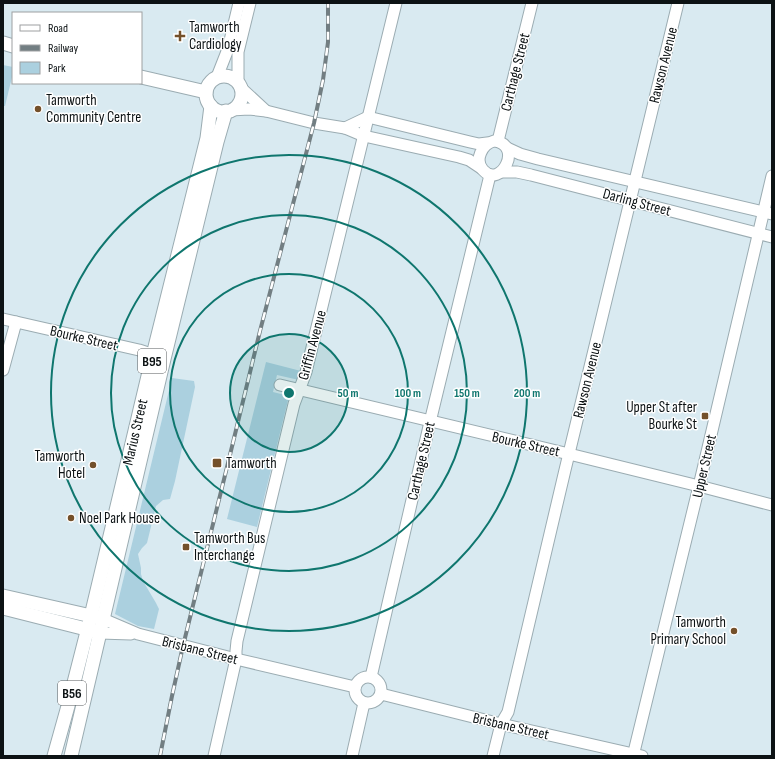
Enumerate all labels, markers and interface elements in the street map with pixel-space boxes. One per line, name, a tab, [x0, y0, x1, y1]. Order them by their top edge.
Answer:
legend	[12, 12, 142, 84]
place label: Tamworth Cardiology	[189, 18, 242, 54]
text: Road	[48, 21, 68, 36]
street label: Rawson Avenue	[645, 25, 682, 105]
marker: Tamworth Cardiology	[174, 30, 186, 42]
street label: Carthage Street	[497, 31, 534, 113]
text: Railway	[48, 41, 79, 56]
text: Park	[48, 61, 66, 76]
place label: Tamworth Community Centre	[46, 91, 141, 127]
marker: Tamworth Community Centre	[33, 104, 43, 114]
street label: Darling Street	[601, 184, 673, 221]
street label: Griffin Avenue	[294, 308, 331, 382]
street label: Bourke Street	[48, 321, 120, 356]
street label: Rawson Avenue	[569, 340, 606, 420]
road number: B95	[138, 349, 166, 373]
centre of rings	[282, 386, 296, 400]
text: 50 m	[338, 386, 358, 401]
text: 100 m	[395, 386, 421, 401]
text: 150 m	[454, 386, 480, 401]
text: 200 m	[514, 386, 540, 401]
street label: Marius Street	[119, 397, 152, 467]
place label: Upper St after Bourke St	[626, 398, 698, 434]
marker: Upper St after Bourke St	[700, 411, 710, 421]
street label: Carthage Street	[403, 420, 440, 502]
street label: Bourke Street	[490, 427, 562, 462]
street label: Upper Street	[688, 432, 721, 500]
place label: Tamworth Hotel	[34, 447, 85, 483]
place label: Tamworth	[226, 454, 277, 473]
marker: Tamworth	[211, 457, 223, 469]
marker: Tamworth Hotel	[88, 460, 98, 470]
place label: Noel Park House	[79, 509, 160, 528]
marker: Noel Park House	[66, 513, 76, 523]
place label: Tamworth Bus Interchange	[194, 529, 265, 565]
marker: Tamworth Bus Interchange	[181, 542, 191, 552]
place label: Tamworth Primary School	[650, 613, 726, 649]
marker: Tamworth Primary School	[729, 626, 739, 636]
street label: Brisbane Street	[160, 632, 240, 669]
road number: B56	[58, 681, 86, 705]
street label: Brisbane Street	[471, 708, 551, 745]

